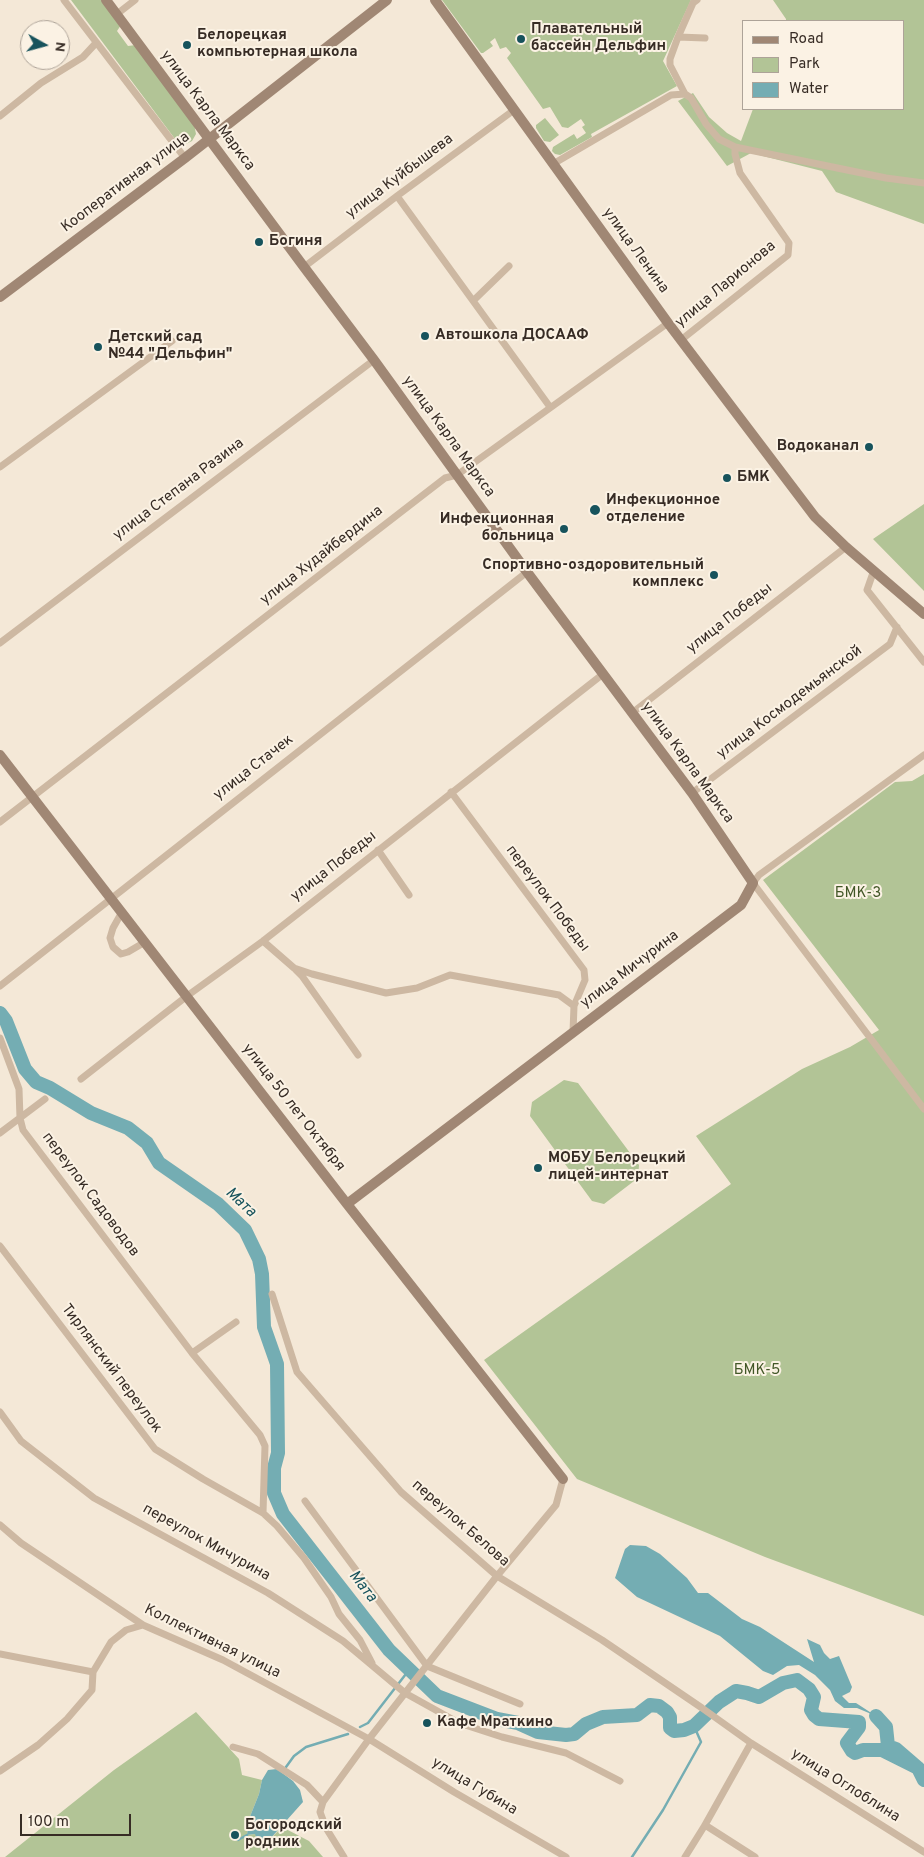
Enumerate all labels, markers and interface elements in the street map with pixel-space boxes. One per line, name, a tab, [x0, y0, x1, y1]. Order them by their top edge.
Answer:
north arrow	[20, 20, 70, 70]
legend	[742, 20, 904, 110]
place label: Плавательный бассейн Дельфин	[531, 21, 666, 56]
place label: Белорецкая компьютерная школа	[197, 27, 358, 62]
text: Road	[789, 30, 824, 49]
marker: Плавательный бассейн Дельфин	[515, 33, 527, 45]
marker: Белорецкая компьютерная школа	[181, 39, 193, 51]
text: N	[50, 41, 68, 53]
street label: улица Карла Маркса	[156, 47, 258, 175]
text: Park	[789, 55, 820, 74]
text: Water	[789, 80, 828, 99]
street label: Кооперативная улица	[58, 129, 194, 237]
street label: улица Куйбышева	[343, 131, 457, 223]
street label: улица Ленина	[598, 205, 672, 297]
place label: Богиня	[269, 233, 322, 251]
marker: Богиня	[253, 236, 265, 248]
street label: улица Ларионова	[672, 238, 780, 332]
place label: Автошкола ДОСААФ	[435, 327, 588, 345]
place label: Детский сад №44 "Дельфин"	[108, 329, 232, 364]
marker: Автошкола ДОСААФ	[419, 330, 431, 342]
marker: Детский сад №44 "Дельфин"	[92, 341, 104, 353]
street label: улица Карла Маркса	[398, 373, 498, 501]
street label: улица Степана Разина	[110, 435, 248, 545]
place label: Водоканал	[777, 438, 859, 456]
marker: Водоканал	[863, 441, 875, 453]
place label: БМК	[737, 469, 770, 487]
marker: БМК	[721, 472, 733, 484]
place label: Инфекционное отделение	[606, 492, 720, 527]
street label: улица Худайбердина	[257, 502, 387, 610]
marker: Инфекционное отделение	[588, 503, 602, 517]
place label: Инфекционная больница	[440, 511, 554, 546]
marker: Инфекционная больница	[558, 523, 570, 535]
place label: Спортивно-оздоровительный комплекс	[482, 557, 704, 592]
marker: Спортивно-оздоровительный комплекс	[708, 569, 720, 581]
street label: улица Победы	[684, 580, 776, 658]
street label: улица Космодемьянской	[714, 642, 866, 764]
street label: улица Карла Маркса	[637, 699, 737, 827]
street label: улица Стачек	[210, 731, 298, 805]
street label: улица Победы	[288, 828, 380, 906]
street label: переулок Победы	[501, 842, 593, 956]
park label: БМК-3	[835, 885, 881, 903]
street label: улица Мичурина	[577, 927, 683, 1013]
street label: улица 50 лет Октября	[238, 1041, 348, 1175]
street label: переулок Садоводов	[37, 1129, 143, 1261]
place label: МОБУ Белорецкий лицей-интернат	[548, 1150, 686, 1185]
marker: МОБУ Белорецкий лицей-интернат	[532, 1162, 544, 1174]
water label: Мата	[221, 1184, 259, 1222]
street label: Тирлянский переулок	[57, 1301, 165, 1437]
park label: БМК-5	[734, 1362, 780, 1380]
street label: переулок Белова	[408, 1477, 512, 1571]
street label: переулок Мичурина	[139, 1500, 273, 1586]
water label: Мата	[344, 1567, 380, 1607]
street label: Коллективная улица	[141, 1601, 283, 1683]
place label: Кафе Мраткино	[437, 1714, 553, 1732]
marker: Кафе Мраткино	[421, 1717, 433, 1729]
street label: улица Оглоблина	[787, 1745, 903, 1827]
street label: улица Губина	[428, 1754, 520, 1820]
scale bar	[22, 1804, 134, 1836]
text: 100 m	[28, 1813, 69, 1832]
place label: Богородский родник	[245, 1817, 342, 1852]
marker: Богородский родник	[229, 1829, 241, 1841]

